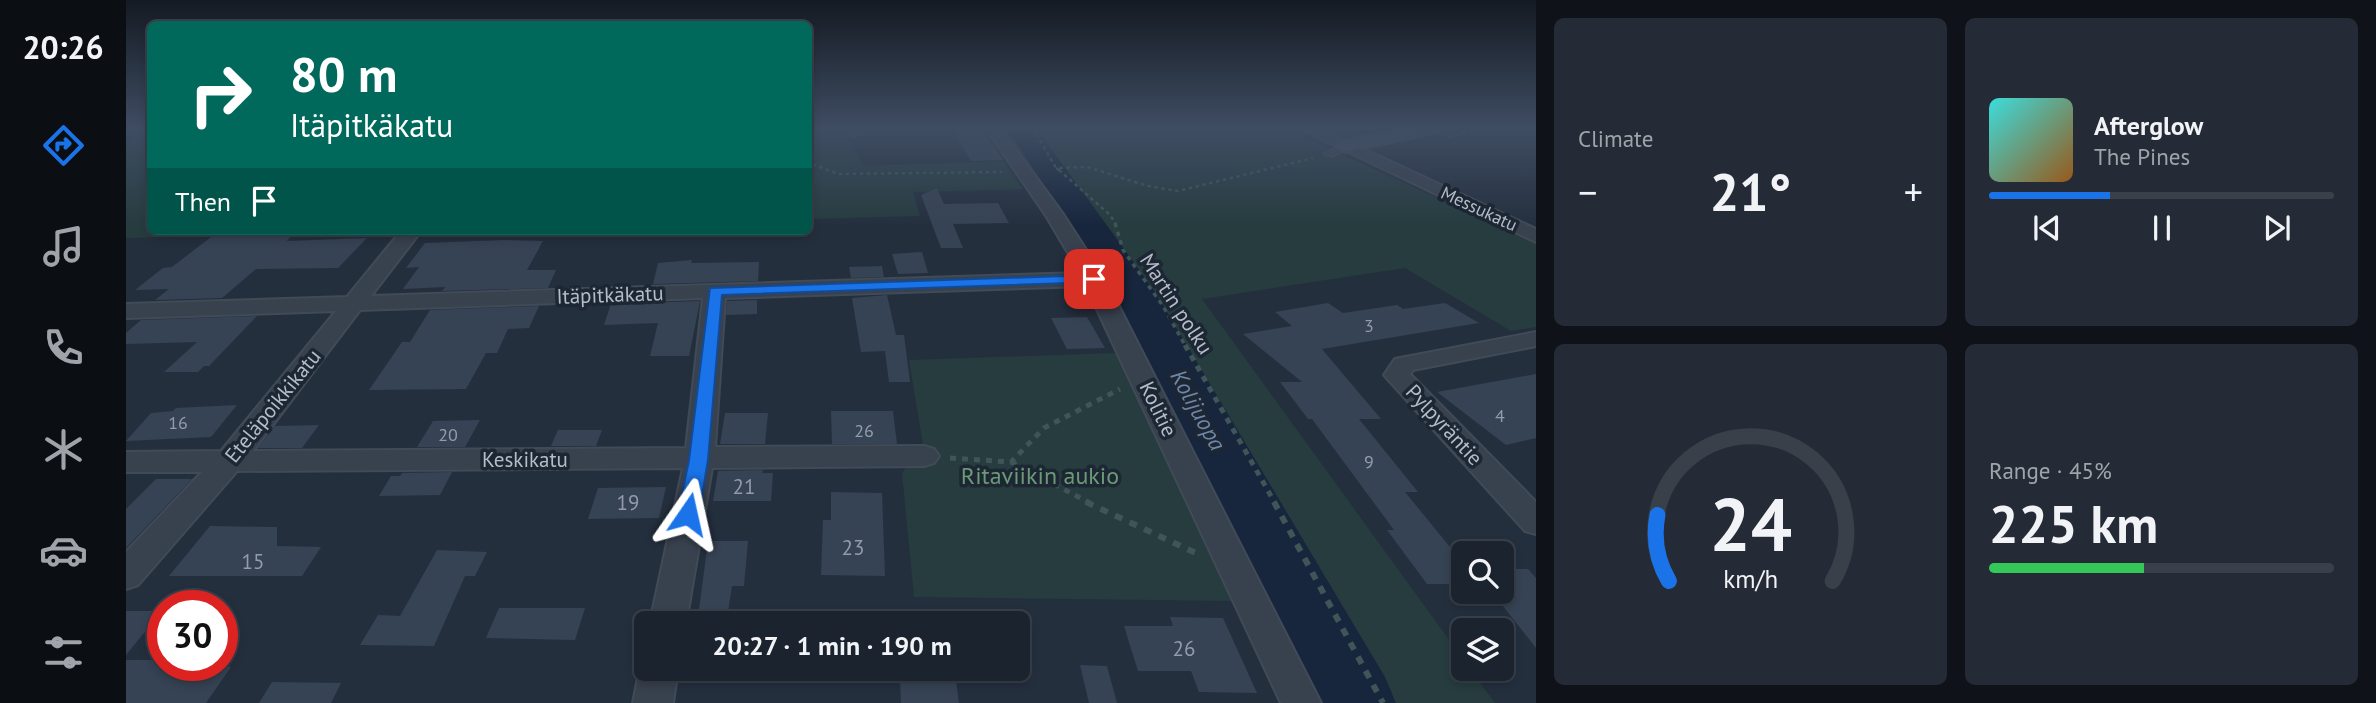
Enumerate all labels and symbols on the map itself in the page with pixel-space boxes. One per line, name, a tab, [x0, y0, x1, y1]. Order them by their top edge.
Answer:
street label: Messukatu	[1437, 181, 1521, 236]
street label: Martin polku	[1134, 248, 1219, 359]
pin	[1064, 249, 1124, 309]
street label: Itäpitkäkatu	[556, 279, 664, 310]
house number: 3	[1364, 314, 1374, 337]
street label: Eteläpoikkikatu	[219, 343, 327, 468]
water label: Kolijuopa	[1164, 364, 1232, 455]
street label: Kolitie	[1134, 377, 1183, 441]
street label: Pylpyräntie	[1400, 379, 1489, 471]
house number: 4	[1495, 404, 1505, 427]
house number: 16	[168, 411, 188, 434]
house number: 26	[854, 419, 874, 442]
house number: 20	[438, 423, 458, 446]
street label: Keskikatu	[482, 446, 568, 473]
house number: 9	[1364, 450, 1374, 473]
park label: Ritaviikin aukio	[961, 460, 1119, 491]
house number: 21	[733, 473, 755, 500]
position arrow	[651, 477, 725, 551]
house number: 19	[617, 489, 639, 516]
house number: 23	[842, 534, 864, 561]
house number: 15	[242, 548, 264, 575]
speed limit sign: 30	[147, 590, 238, 681]
house number: 26	[1173, 635, 1195, 662]

